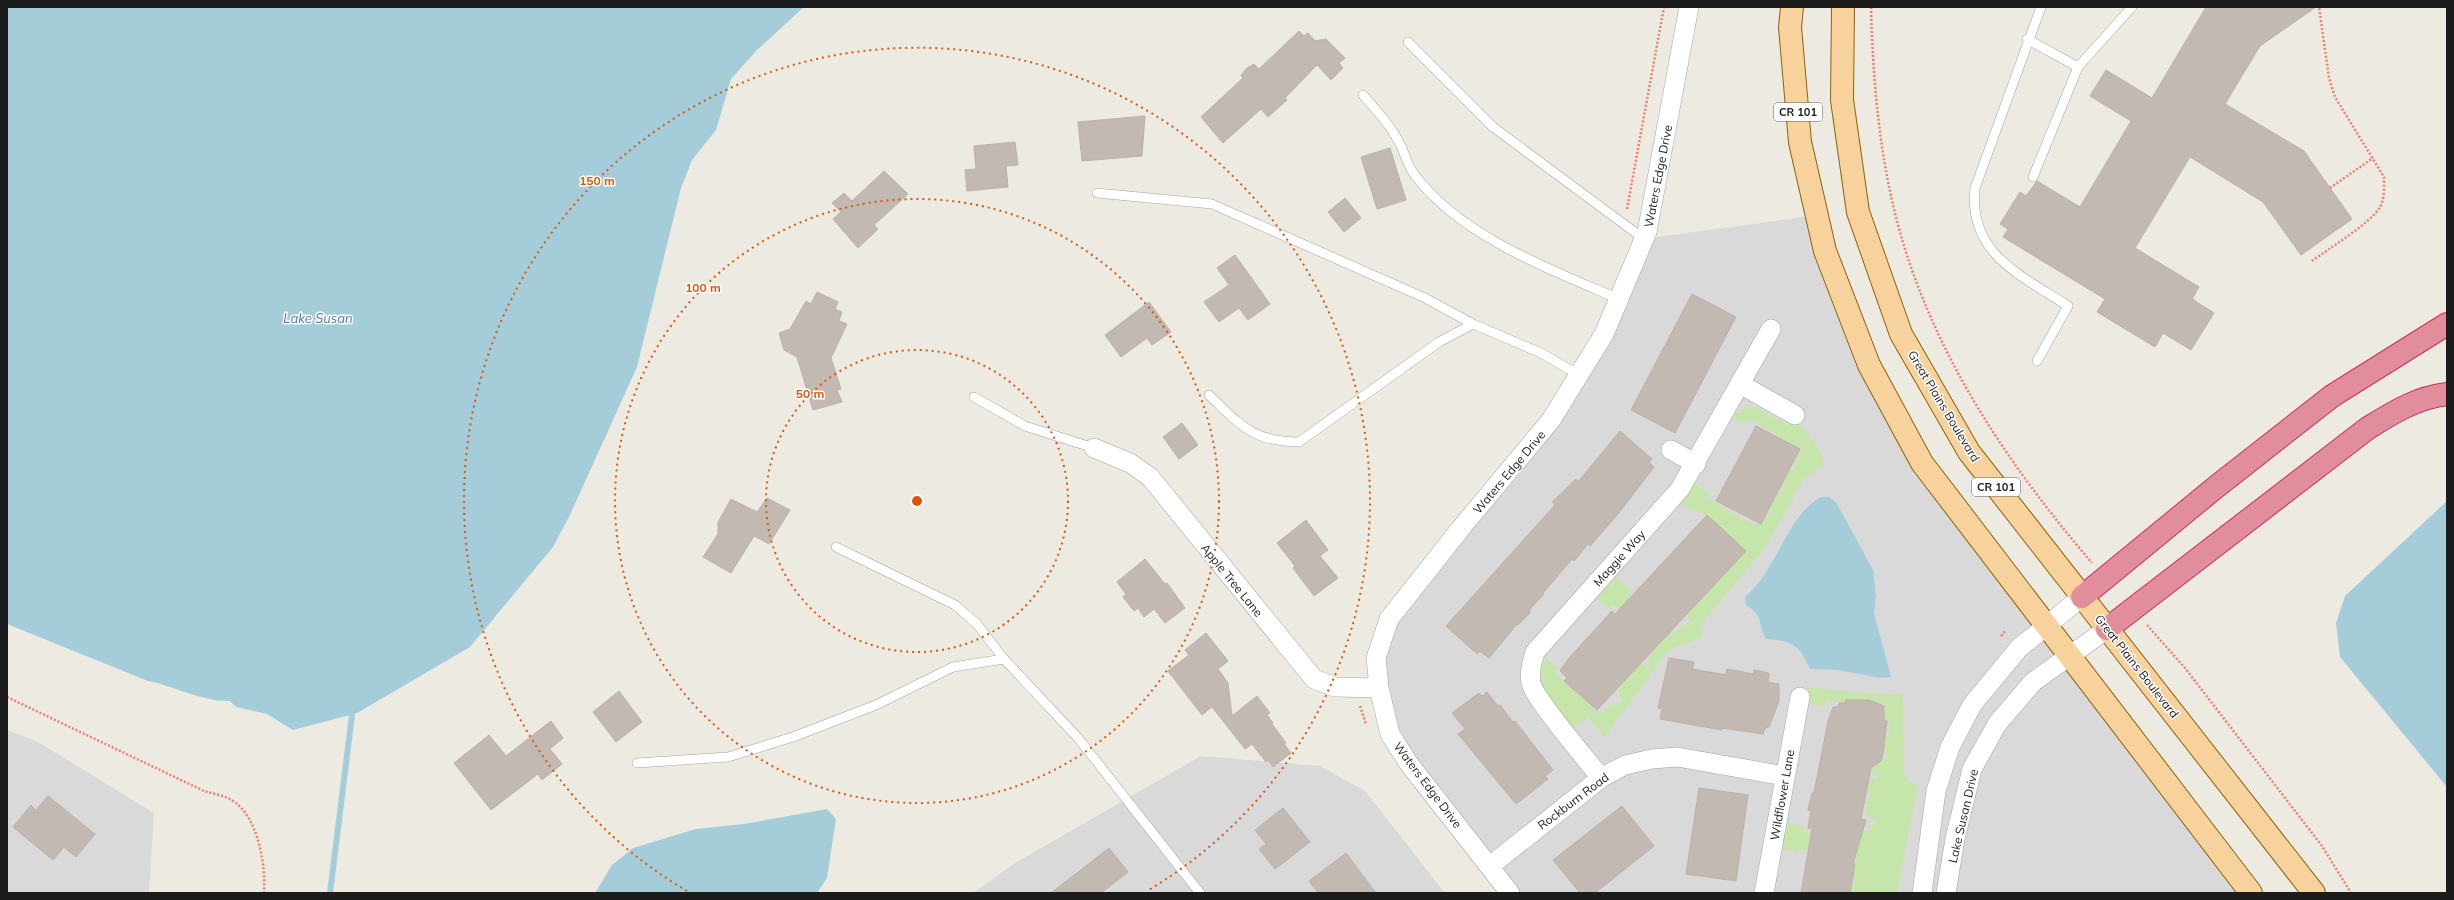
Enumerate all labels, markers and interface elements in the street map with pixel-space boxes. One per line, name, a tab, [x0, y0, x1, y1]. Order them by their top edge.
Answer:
road number: CR 101	[1774, 103, 1822, 121]
street label: Waters Edge Drive	[1641, 124, 1675, 228]
text: 150 m	[579, 173, 615, 188]
text: 100 m	[685, 280, 721, 295]
water label: Lake Susan	[283, 310, 353, 326]
street label: Great Plains Boulevard	[1905, 348, 1983, 464]
text: 50 m	[796, 386, 824, 401]
street label: Waters Edge Drive	[1470, 427, 1548, 517]
road number: CR 101	[1972, 478, 2020, 496]
centre of rings	[910, 494, 924, 508]
street label: Maggie Way	[1590, 526, 1649, 589]
street label: Apple Tree Lane	[1198, 540, 1266, 620]
street label: Great Plains Boulevard	[2092, 611, 2182, 721]
street label: Waters Edge Drive	[1391, 739, 1465, 831]
street label: Wildflower Lane	[1767, 749, 1797, 841]
street label: Lake Susan Drive	[1945, 767, 1981, 865]
street label: Rockburn Road	[1534, 769, 1612, 833]

